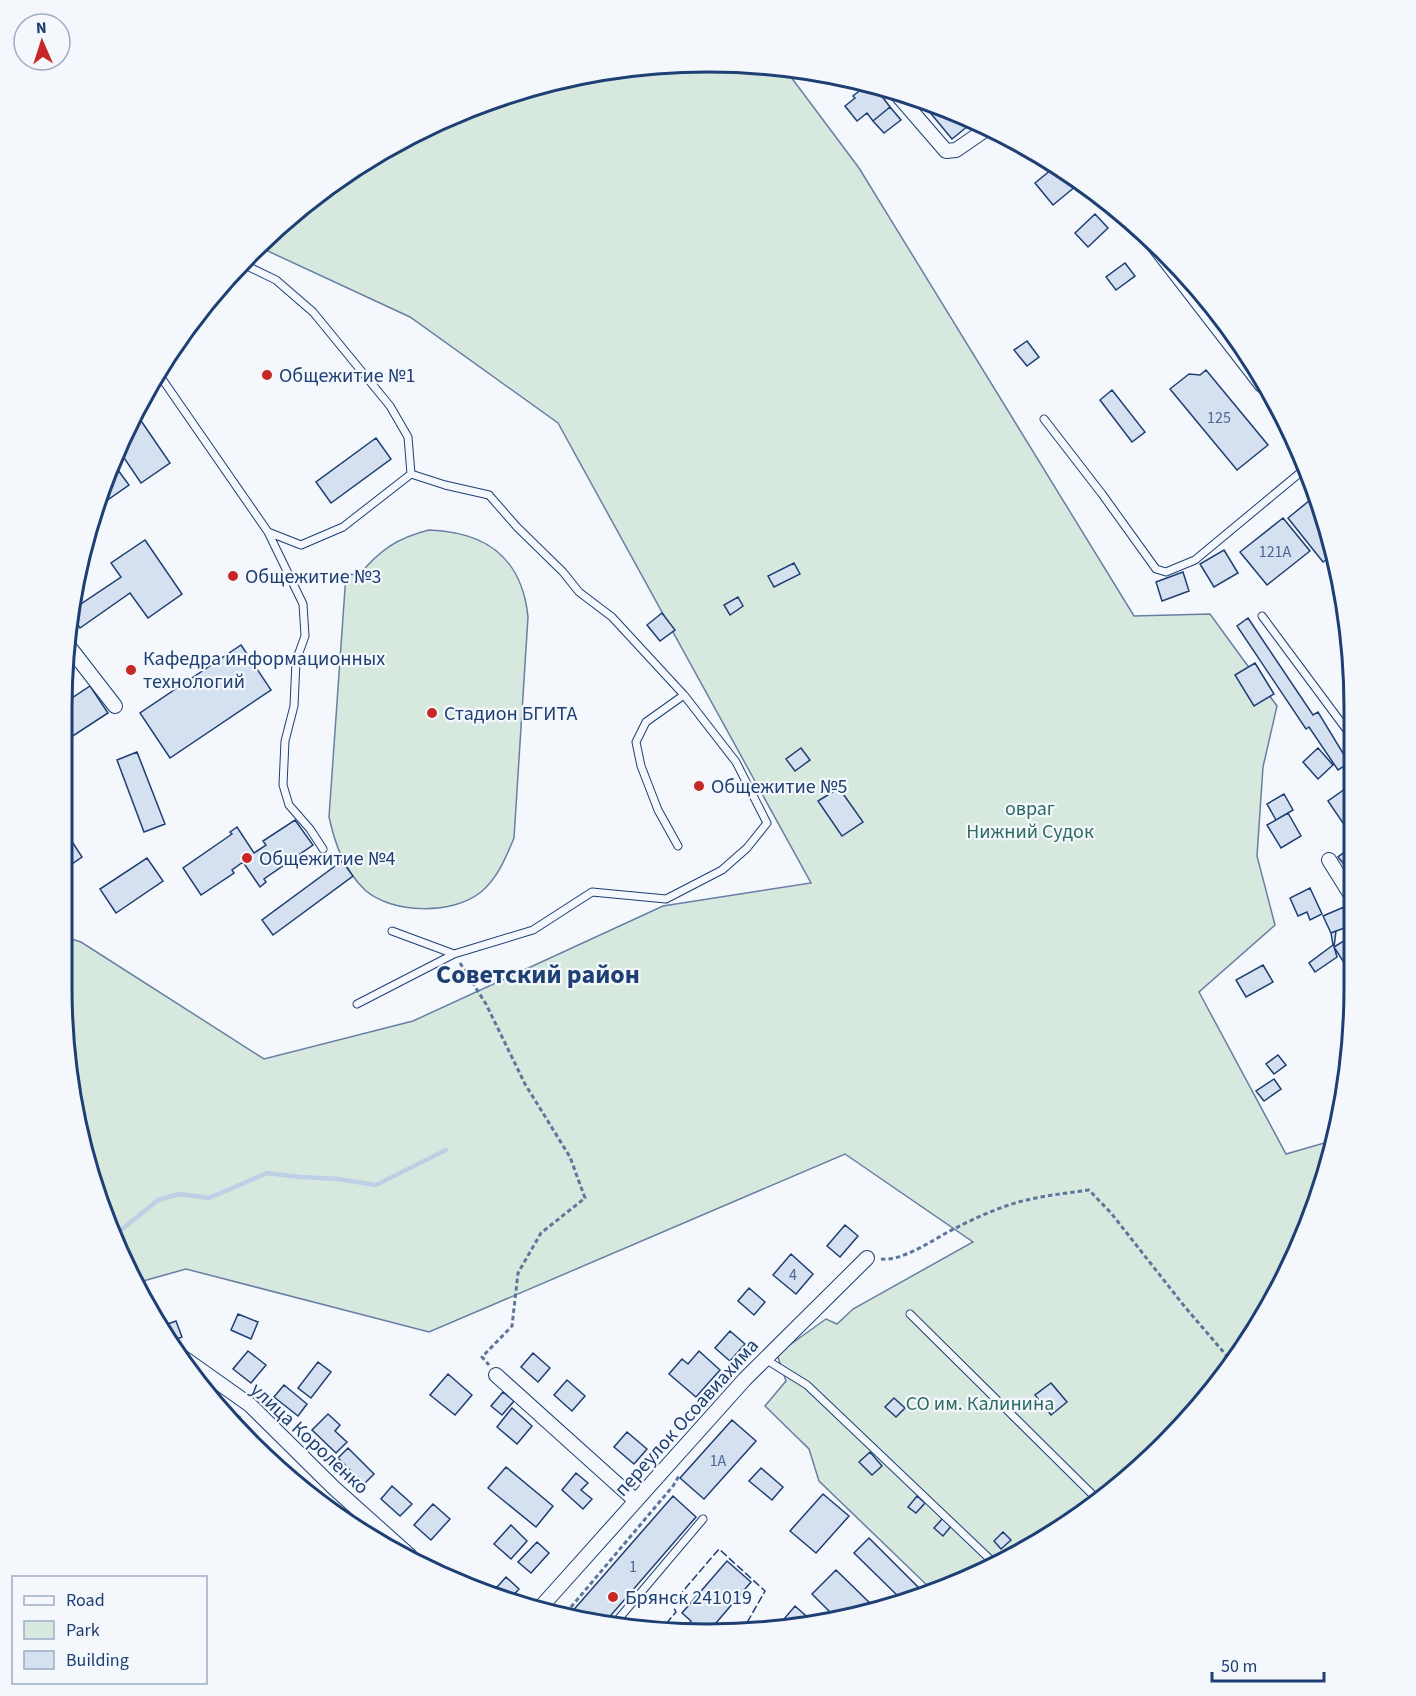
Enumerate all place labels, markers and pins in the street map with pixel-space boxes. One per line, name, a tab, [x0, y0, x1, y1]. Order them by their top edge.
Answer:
place label: Общежитие №1	[279, 362, 416, 390]
marker: Общежитие №1	[260, 368, 274, 382]
place label: Общежитие №3	[245, 563, 382, 591]
marker: Общежитие №3	[226, 569, 240, 583]
place label: Кафедра информационных технологий	[143, 645, 385, 696]
marker: Кафедра информационных технологий	[124, 663, 138, 677]
place label: Стадион БГИТА	[444, 700, 577, 728]
marker: Стадион БГИТА	[425, 706, 439, 720]
place label: Общежитие №5	[711, 773, 848, 801]
marker: Общежитие №5	[692, 779, 706, 793]
place label: Общежитие №4	[259, 845, 396, 873]
marker: Общежитие №4	[240, 851, 254, 865]
place label: Брянск 241019	[625, 1584, 752, 1612]
marker: Брянск 241019	[606, 1590, 620, 1604]

